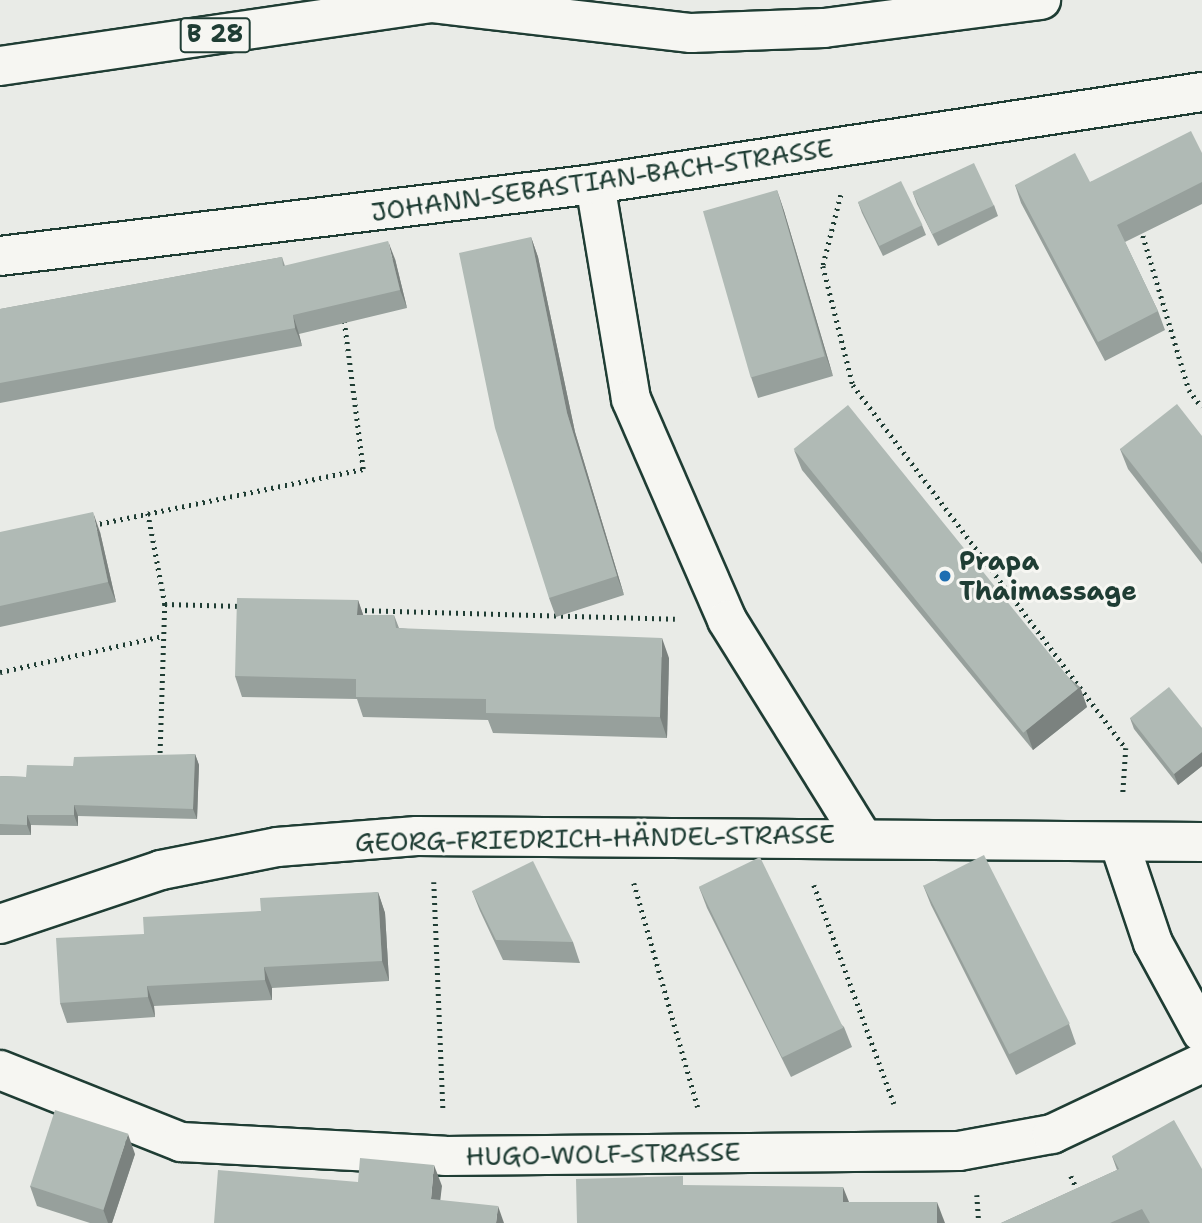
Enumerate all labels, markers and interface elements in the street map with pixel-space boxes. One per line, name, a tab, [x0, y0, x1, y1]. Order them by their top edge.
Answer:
road number: B 28	[178, 15, 252, 56]
street label: JOHANN-SEBASTIAN-BACH-STRASSE	[369, 132, 835, 228]
place label: Prapa Thaimassage	[959, 545, 1137, 606]
marker: Prapa Thaimassage	[937, 568, 953, 584]
street label: GEORG-FRIEDRICH-HÄNDEL-STRASSE	[355, 818, 835, 858]
street label: HUGO-WOLF-STRASSE	[465, 1136, 741, 1172]

